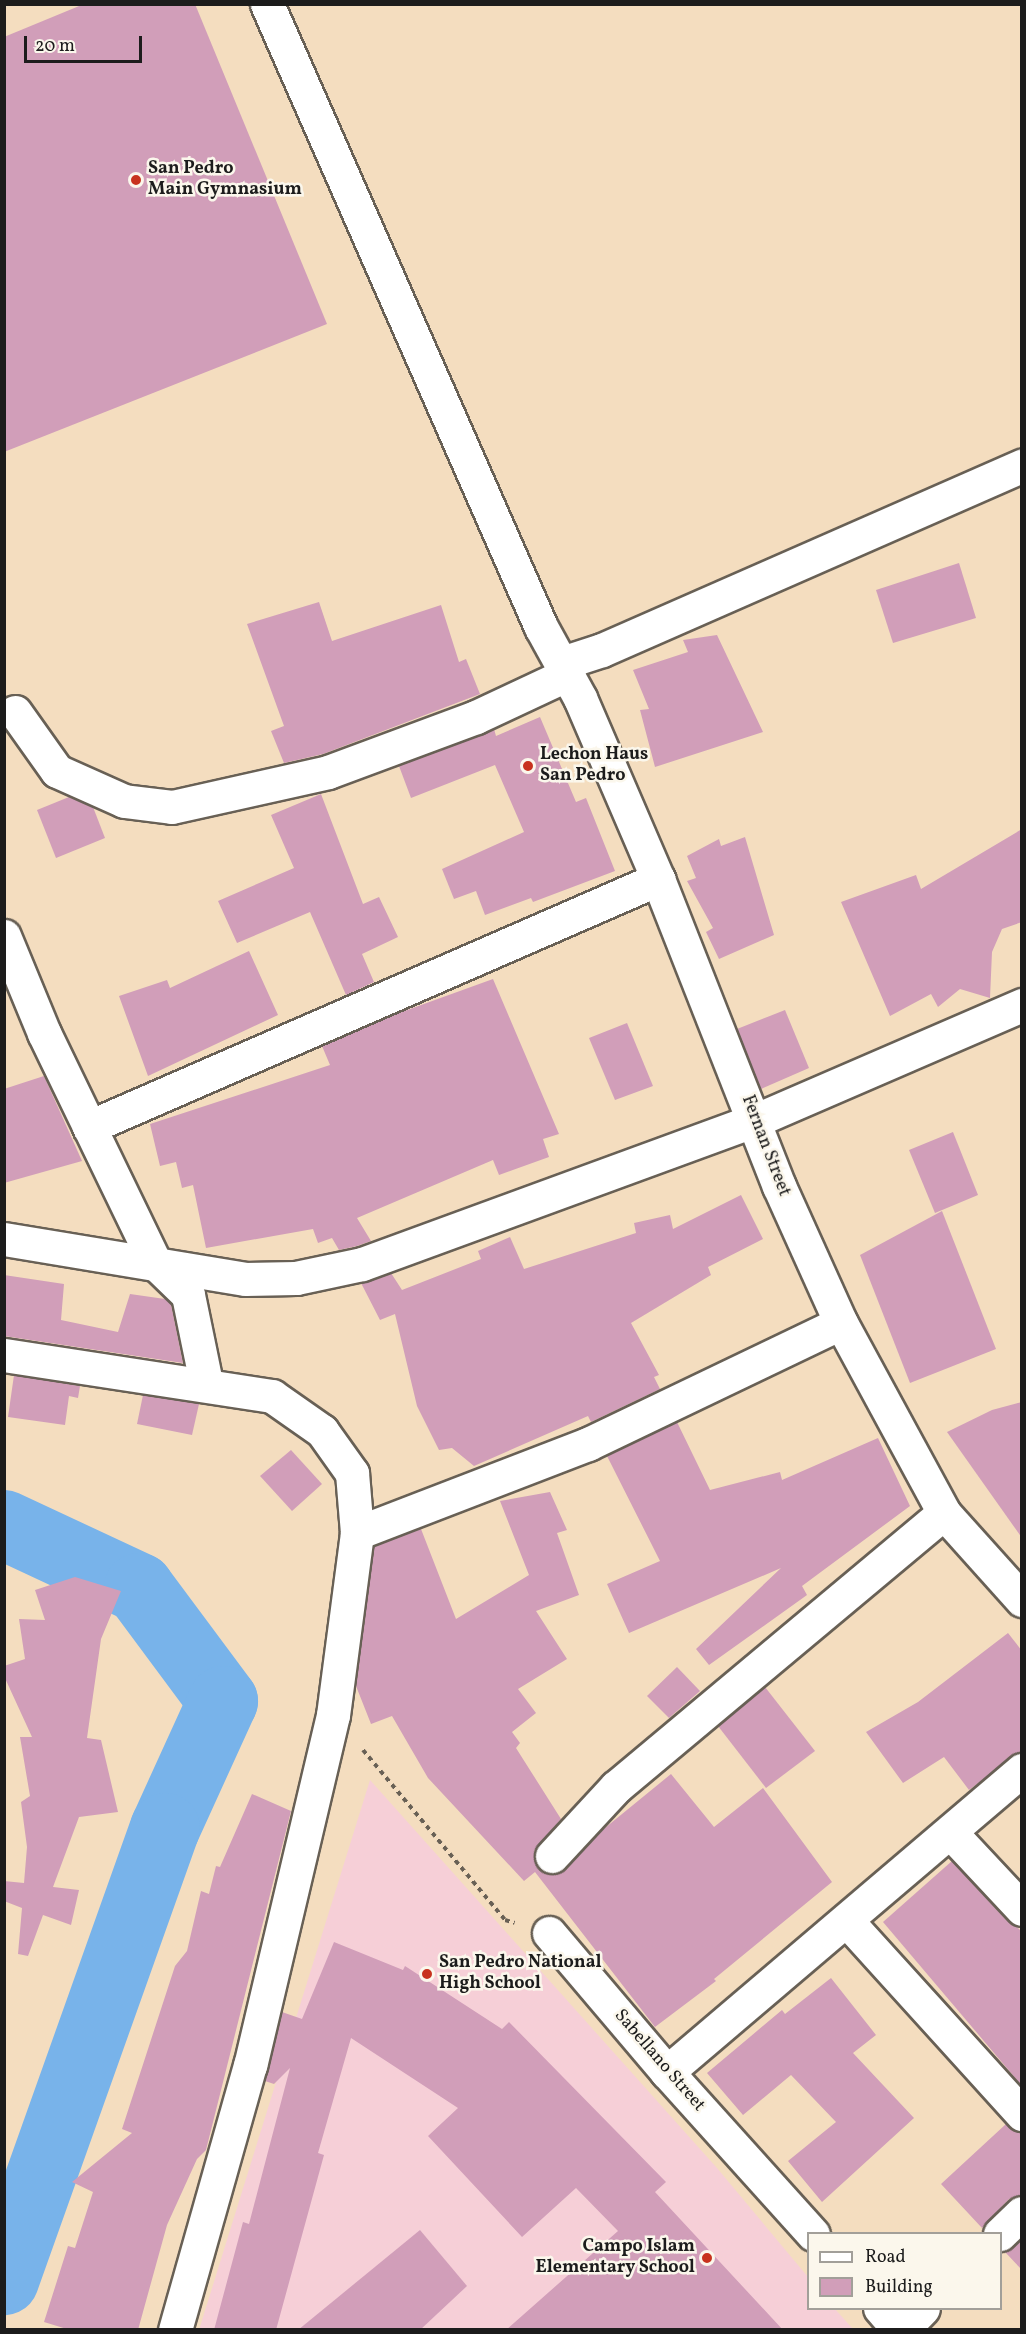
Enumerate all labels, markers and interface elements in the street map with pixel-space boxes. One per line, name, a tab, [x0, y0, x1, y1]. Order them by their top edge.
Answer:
scale bar	[27, 24, 146, 62]
text: 20 m	[35, 34, 75, 59]
place label: San Pedro Main Gymnasium	[148, 159, 302, 201]
marker: San Pedro Main Gymnasium	[129, 173, 143, 187]
place label: Lechon Haus San Pedro	[540, 745, 648, 788]
marker: Lechon Haus San Pedro	[521, 759, 535, 773]
street label: Fernan Street	[736, 1092, 794, 1200]
place label: San Pedro National High School	[439, 1953, 602, 1996]
marker: San Pedro National High School	[420, 1967, 434, 1981]
street label: Sabellano Street	[609, 2006, 709, 2116]
legend	[807, 2232, 1002, 2310]
place label: Campo Islam Elementary School	[535, 2237, 695, 2280]
text: Road	[865, 2245, 906, 2270]
marker: Campo Islam Elementary School	[700, 2251, 714, 2265]
text: Building	[865, 2275, 933, 2300]

